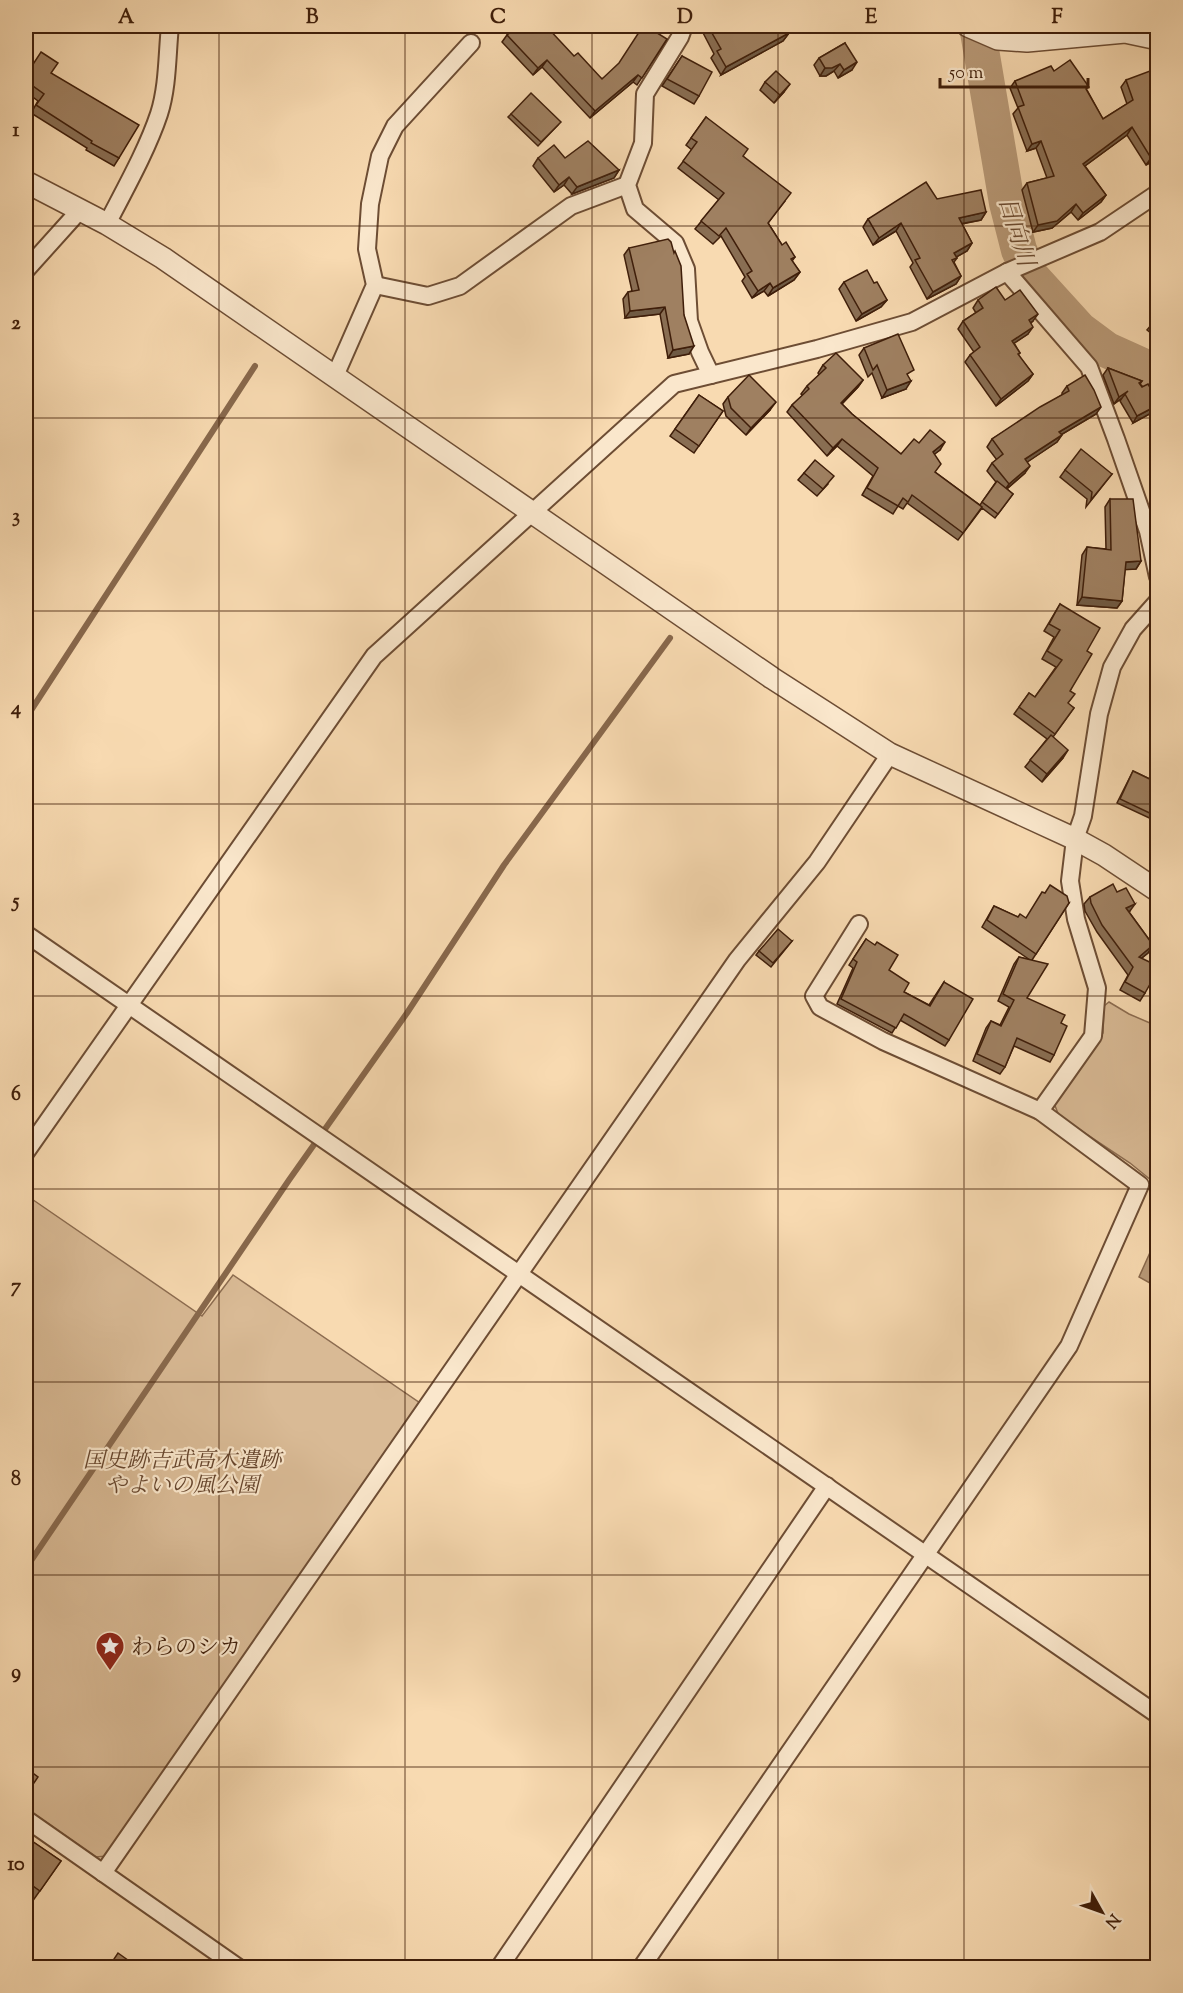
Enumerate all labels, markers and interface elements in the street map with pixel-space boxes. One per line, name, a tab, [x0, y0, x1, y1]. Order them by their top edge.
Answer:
text: A	[118, 4, 135, 33]
text: B	[306, 4, 319, 33]
text: C	[490, 4, 506, 33]
text: D	[677, 4, 693, 33]
text: E	[865, 4, 878, 33]
text: F	[1051, 4, 1063, 33]
scale bar	[940, 51, 1088, 89]
text: 50 m	[948, 61, 984, 87]
text: 1	[13, 117, 20, 146]
water label: 日向川	[988, 192, 1043, 274]
text: 2	[11, 310, 21, 339]
text: 3	[12, 503, 20, 532]
text: 4	[10, 695, 21, 724]
text: 5	[11, 888, 20, 917]
text: 6	[11, 1081, 21, 1110]
text: 7	[11, 1273, 22, 1302]
park label: 国史跡吉武高木遺跡 やよいの風公園	[83, 1446, 284, 1503]
text: 8	[11, 1466, 21, 1495]
place icon: わらのシカ	[94, 1630, 126, 1672]
place label: わらのシカ	[131, 1633, 241, 1665]
text: 9	[11, 1659, 21, 1688]
text: 10	[7, 1851, 25, 1880]
north arrow	[1072, 1882, 1132, 1942]
text: N	[1099, 1908, 1124, 1932]

